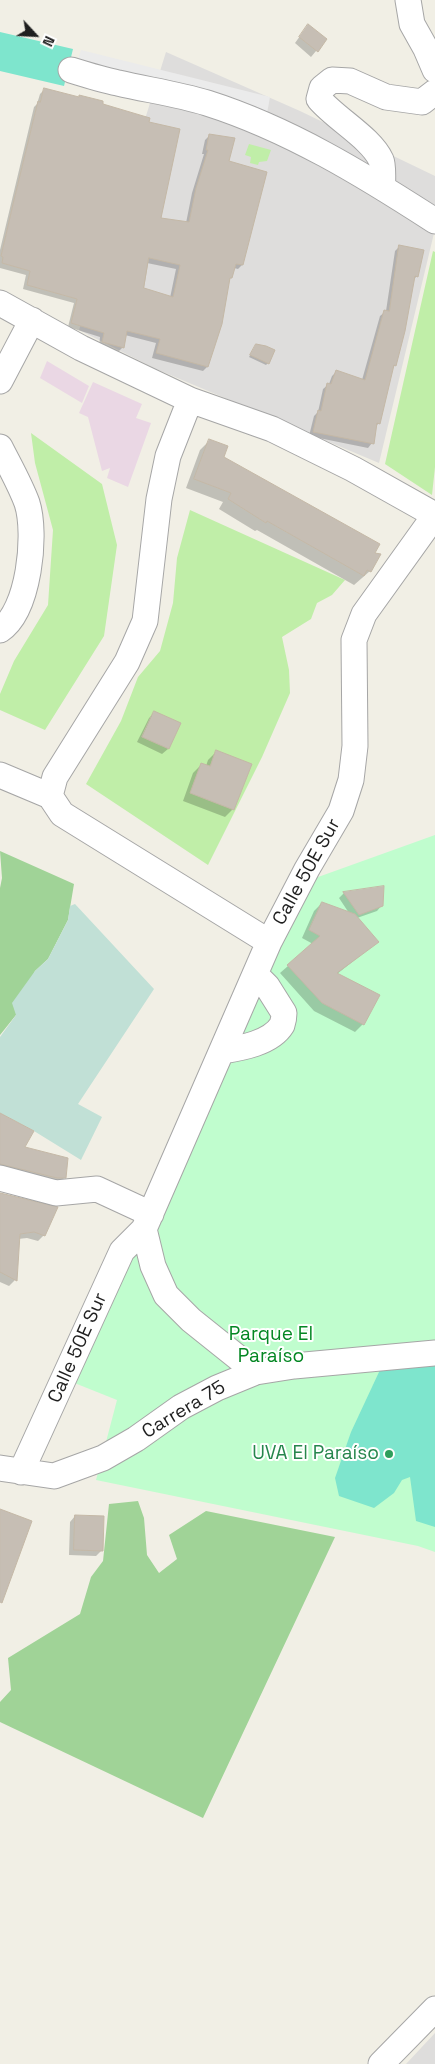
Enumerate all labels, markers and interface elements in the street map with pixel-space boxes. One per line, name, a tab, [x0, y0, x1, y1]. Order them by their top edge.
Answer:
north arrow	[10, 10, 60, 60]
text: N	[38, 33, 59, 49]
street label: Calle 50E Sur	[268, 815, 346, 929]
street label: Calle 50E Sur	[44, 1289, 112, 1407]
park label: Parque El Paraíso	[229, 1324, 313, 1368]
street label: Carrera 75	[138, 1376, 230, 1444]
place label: UVA El Paraíso	[252, 1443, 379, 1465]
marker: UVA El Paraíso	[383, 1448, 395, 1460]

